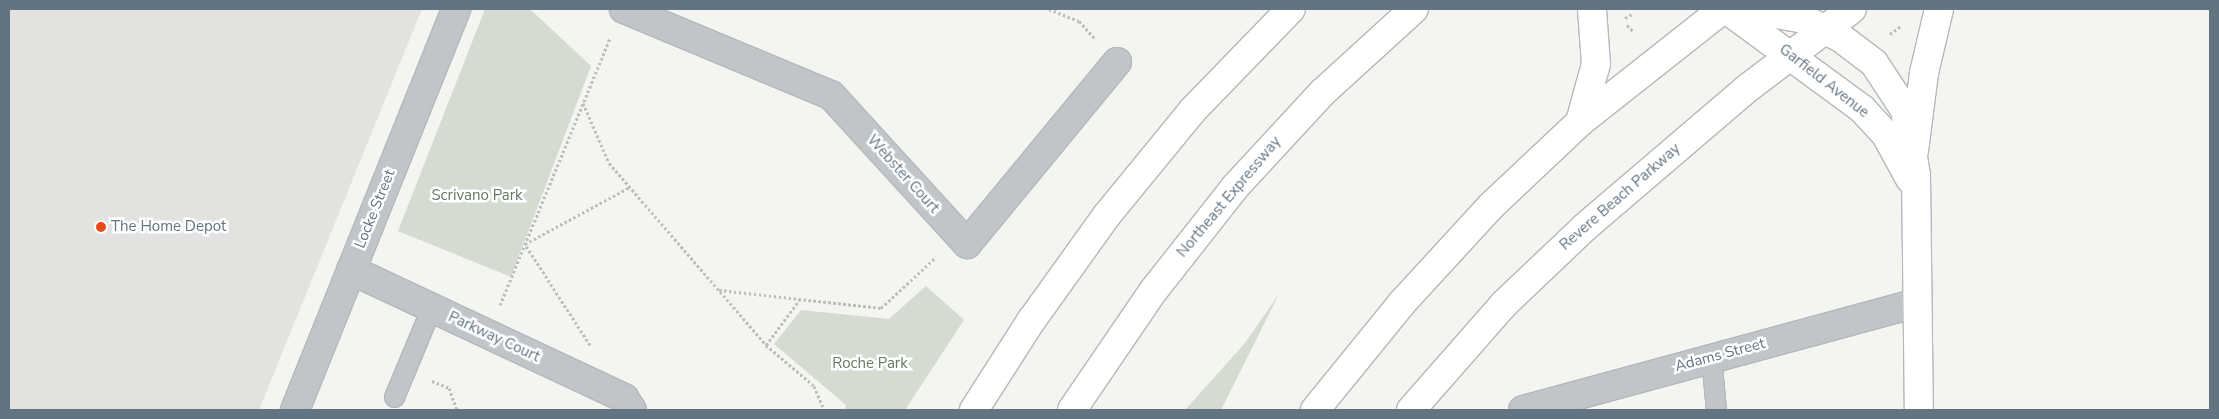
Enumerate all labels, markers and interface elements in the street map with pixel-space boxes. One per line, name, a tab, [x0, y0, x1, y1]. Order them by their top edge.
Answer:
street label: Garfield Avenue	[1776, 40, 1872, 122]
street label: Webster Court	[863, 131, 943, 217]
street label: Northeast Expressway	[1173, 133, 1285, 261]
street label: Revere Beach Parkway	[1556, 140, 1684, 254]
street label: Locke Street	[351, 167, 399, 251]
park label: Scrivano Park	[431, 187, 523, 205]
place label: The Home Depot	[111, 218, 226, 236]
marker: The Home Depot	[95, 221, 107, 233]
street label: Parkway Court	[445, 308, 543, 366]
street label: Adams Street	[1673, 334, 1767, 376]
park label: Roche Park	[832, 355, 908, 373]

